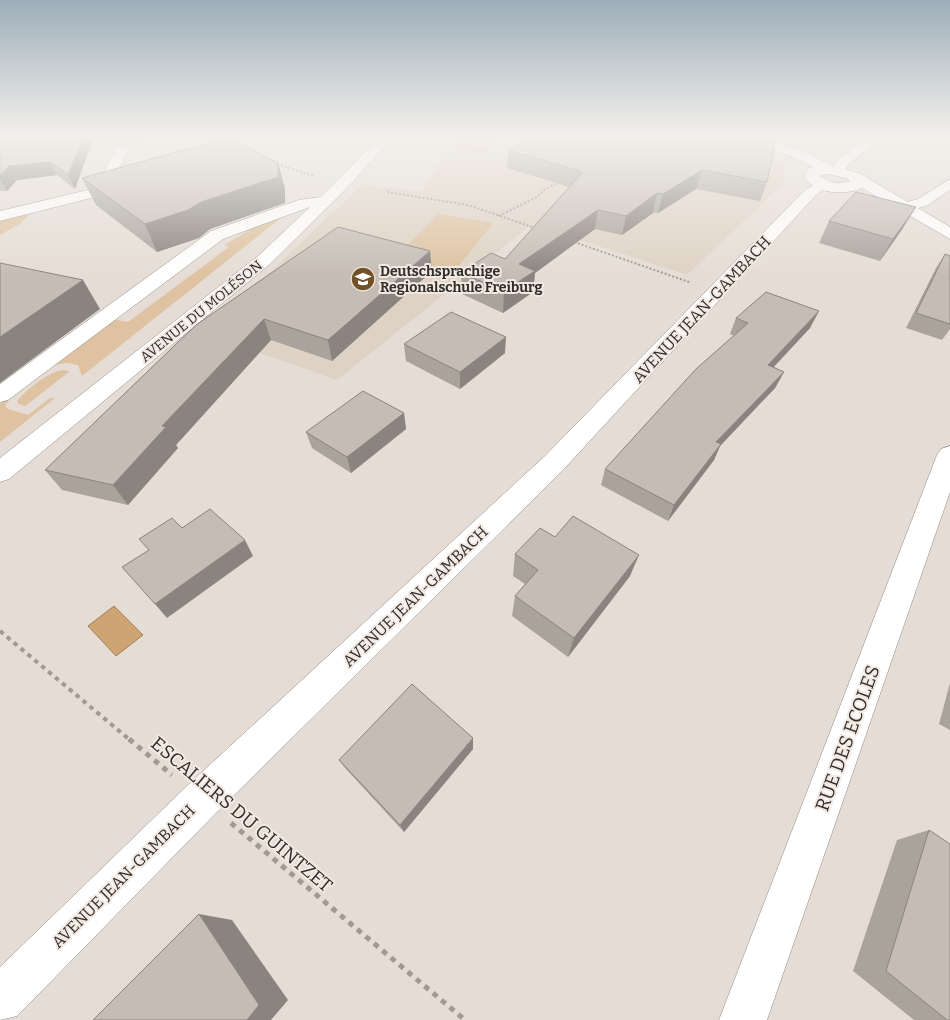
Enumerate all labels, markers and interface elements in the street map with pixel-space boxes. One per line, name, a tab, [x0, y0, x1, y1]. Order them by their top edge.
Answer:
street label: AVENUE JEAN-GAMBACH	[628, 232, 775, 387]
street label: AVENUE DU MOLÉSON	[136, 256, 266, 366]
place label: Deutschsprachige Regionalschule Freiburg	[380, 263, 542, 296]
school or university icon: Deutschsprachige Regionalschule Freiburg	[350, 266, 376, 292]
street label: AVENUE JEAN-GAMBACH	[339, 522, 492, 671]
street label: RUE DES ECOLES	[810, 662, 885, 814]
street label: ESCALIERS DU GUINTZET	[146, 732, 337, 897]
street label: AVENUE JEAN-GAMBACH	[48, 801, 199, 952]

